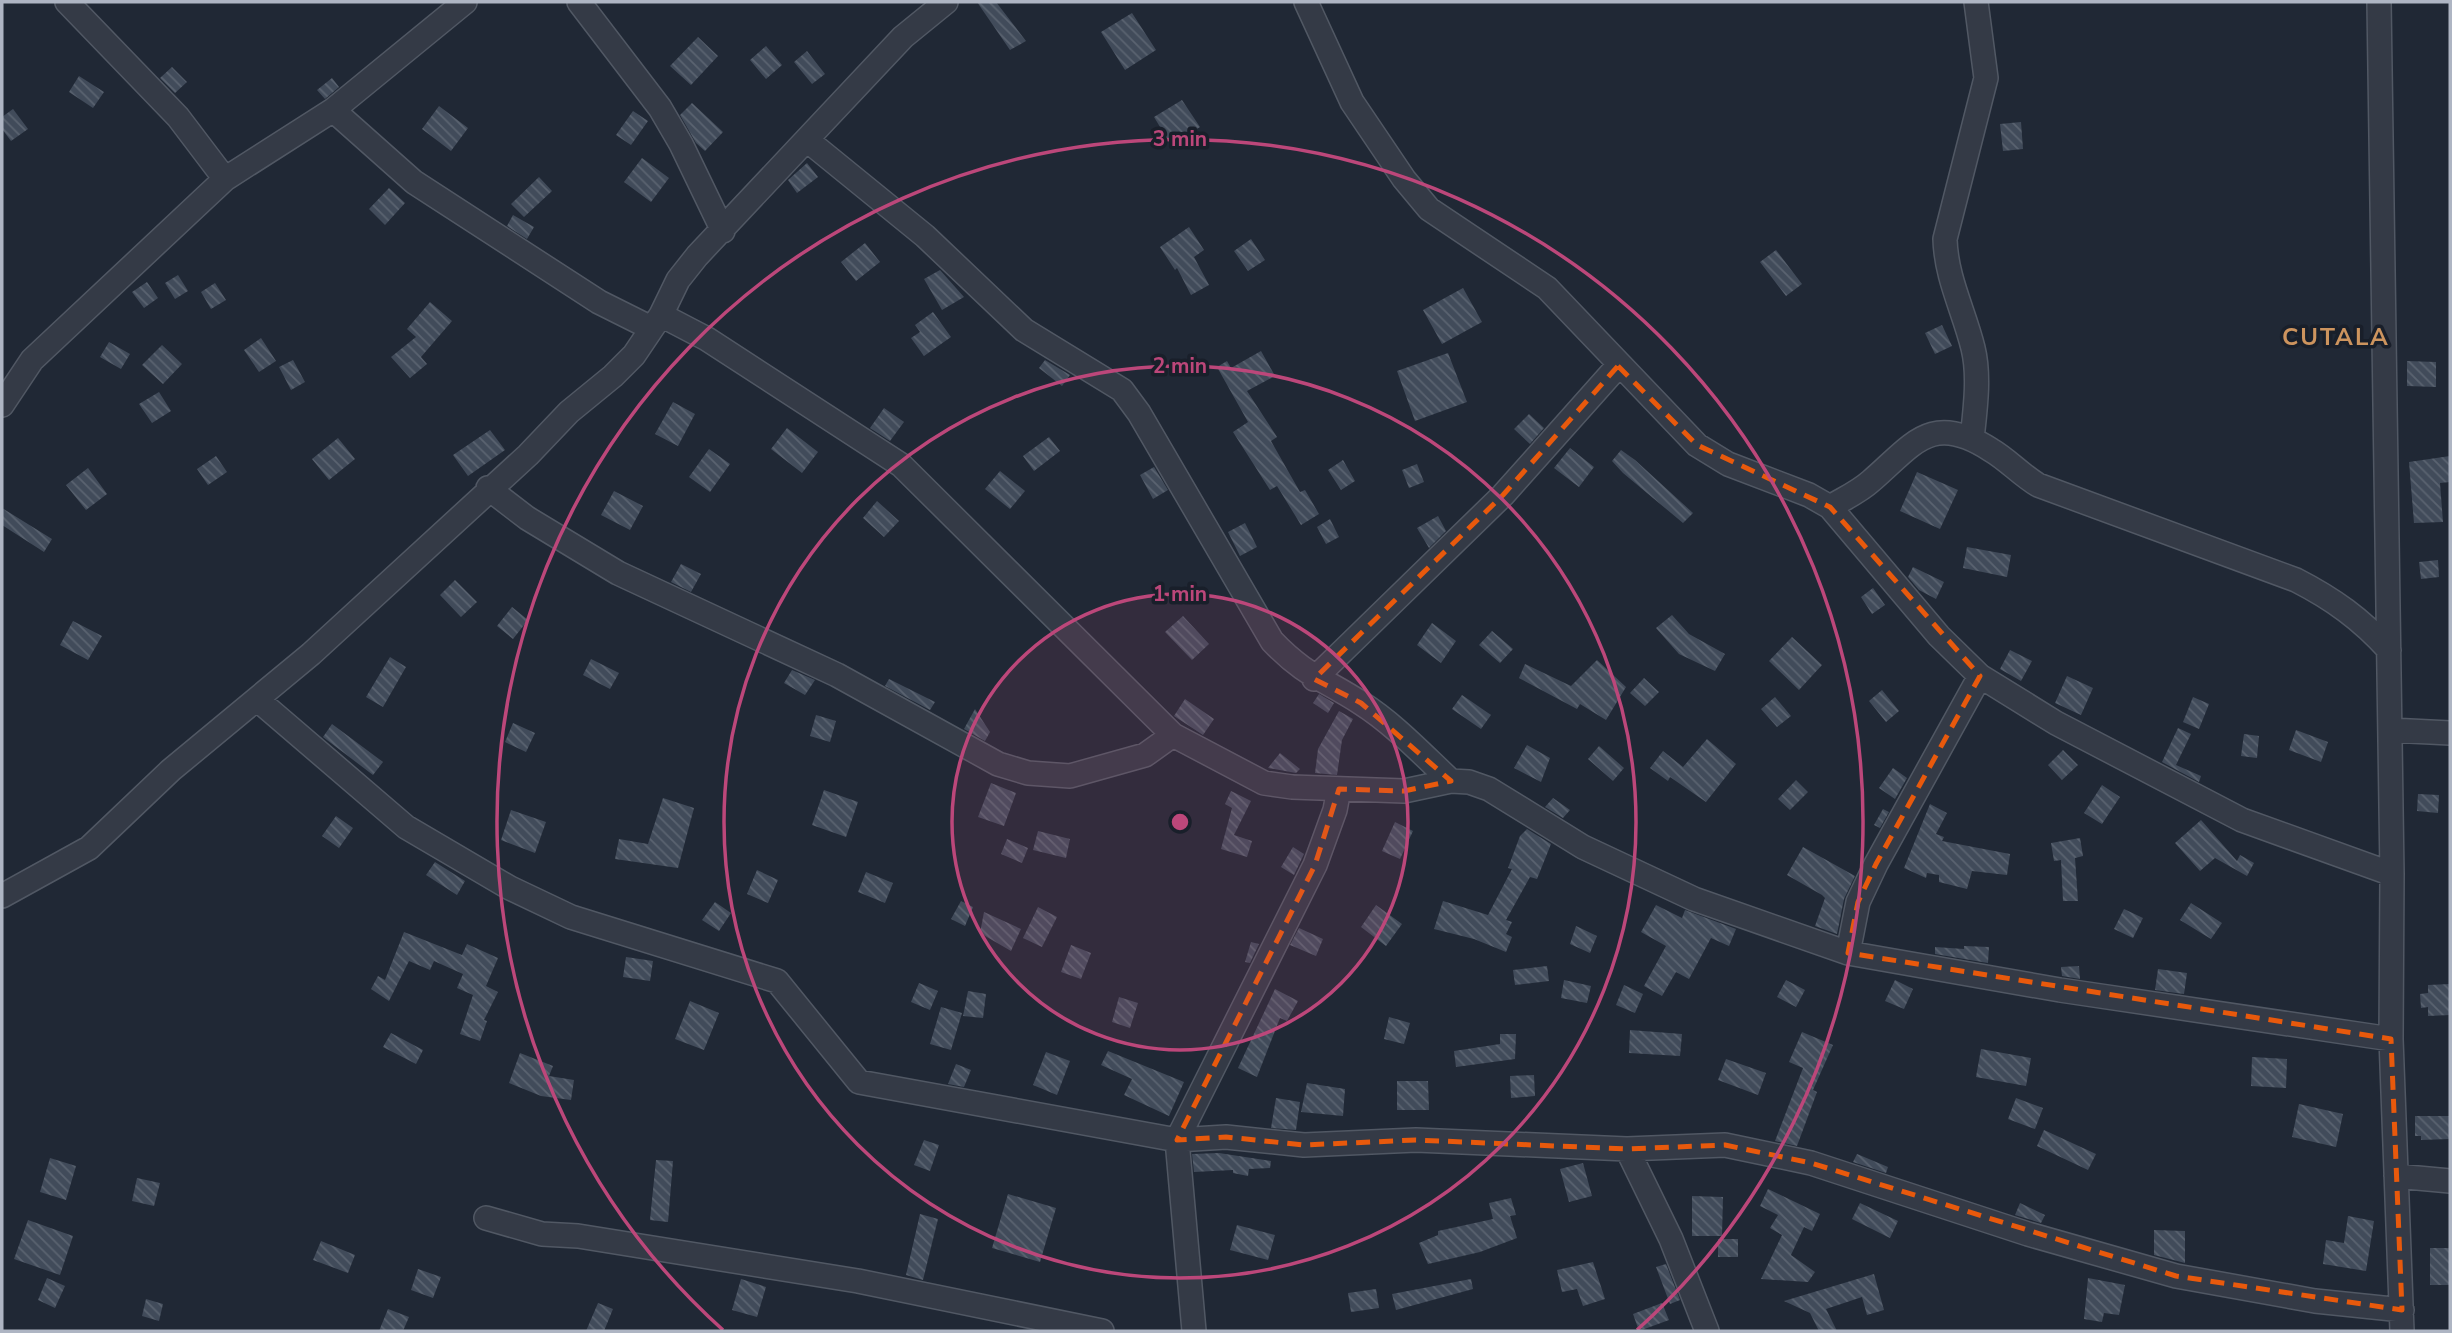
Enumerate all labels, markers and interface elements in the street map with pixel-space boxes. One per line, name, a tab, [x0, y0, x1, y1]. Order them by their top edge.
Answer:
text: 3 min	[1153, 125, 1207, 153]
district label: CUTALA	[2282, 321, 2390, 353]
text: 2 min	[1153, 352, 1207, 380]
text: 1 min	[1153, 580, 1207, 608]
centre of rings	[1168, 810, 1192, 834]

